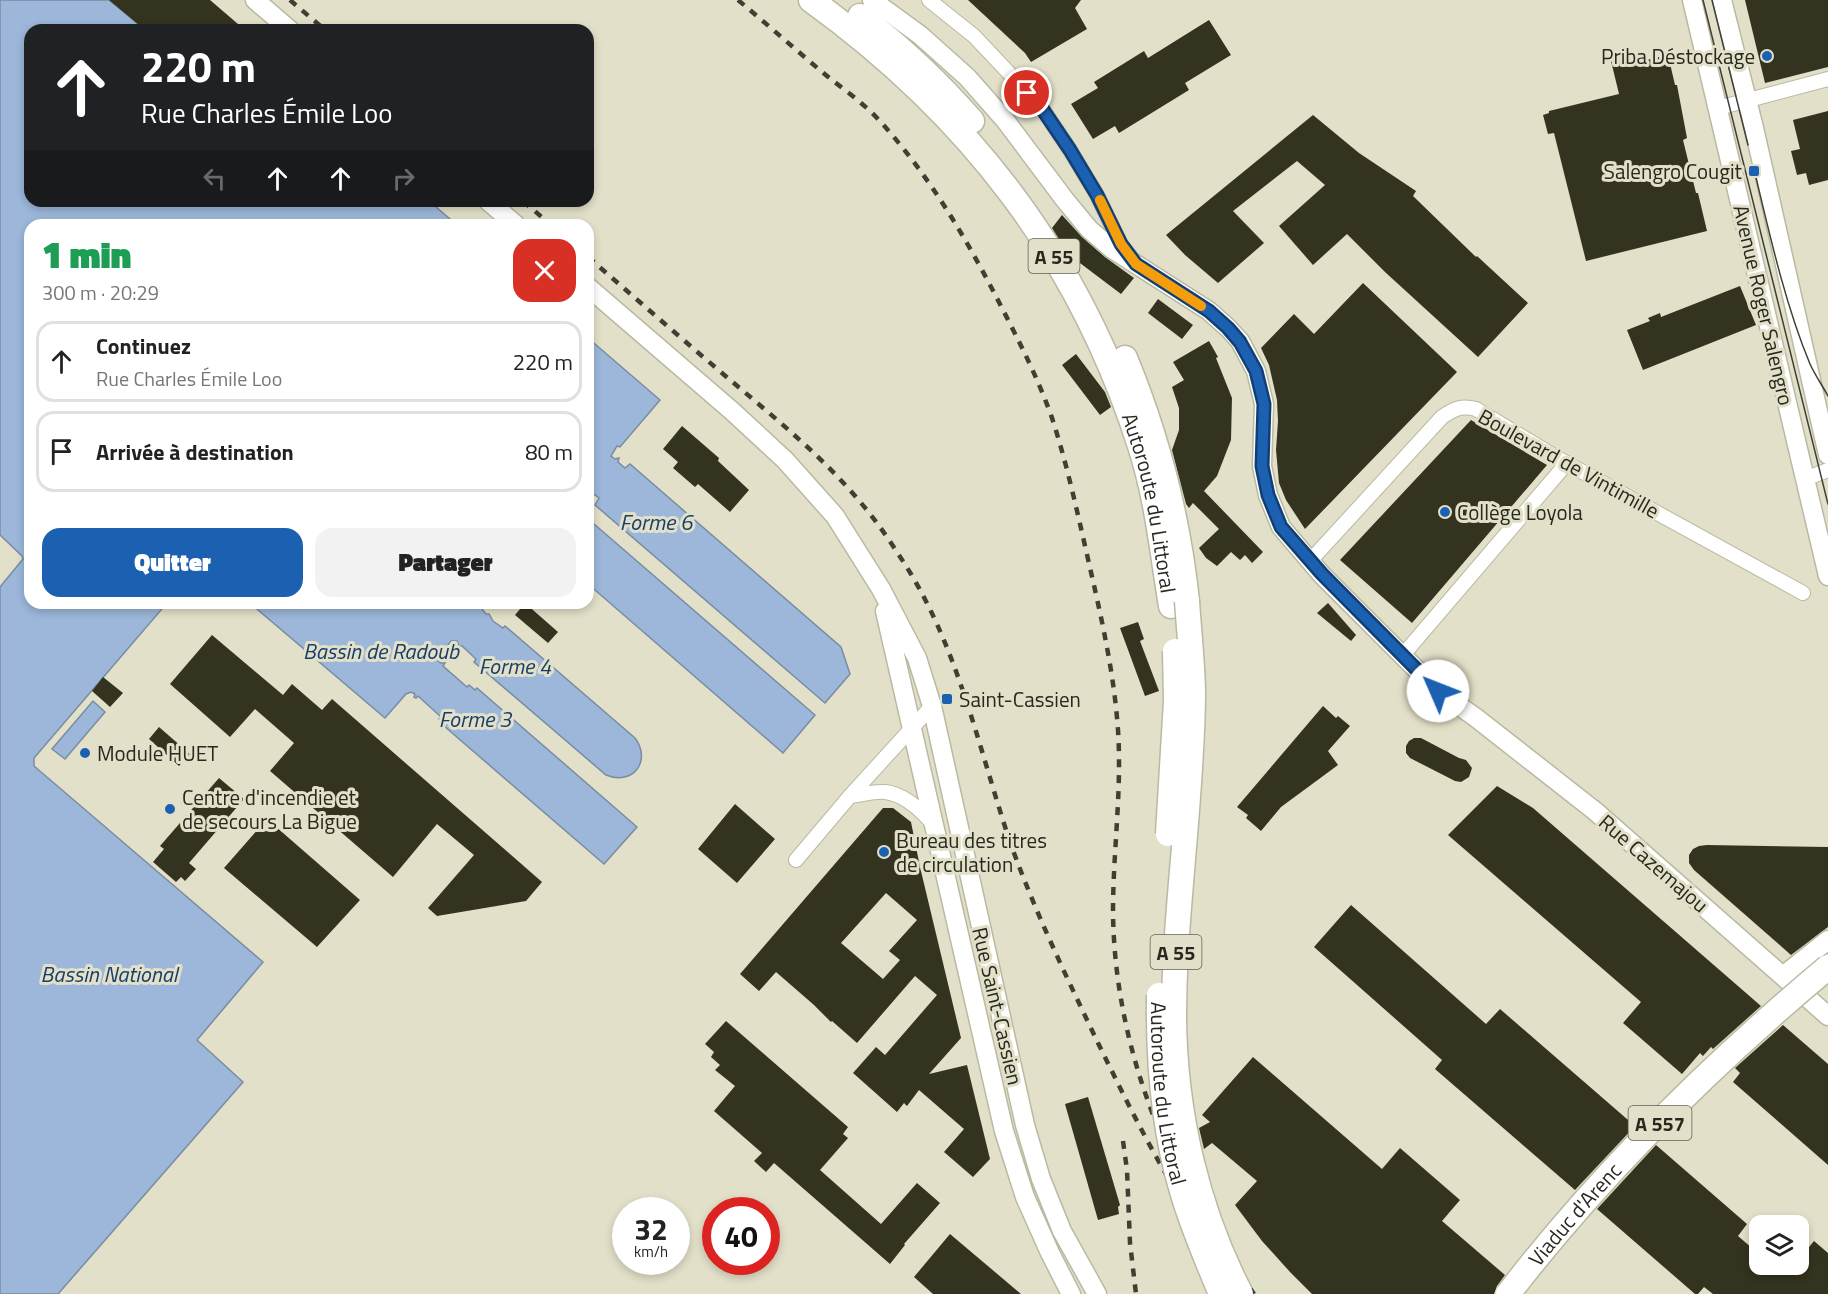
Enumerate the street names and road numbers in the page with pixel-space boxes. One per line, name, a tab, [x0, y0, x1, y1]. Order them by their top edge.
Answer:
street label: Avenue Roger Salengro	[1725, 202, 1803, 408]
road number: A 55	[1028, 239, 1080, 273]
street label: Boulevard de Vintimille	[1473, 400, 1665, 526]
street label: Autoroute du Littoral	[1114, 408, 1185, 595]
street label: Rue Cazemajou	[1592, 806, 1716, 920]
street label: Rue Saint-Cassien	[964, 924, 1032, 1088]
road number: A 55	[1150, 935, 1202, 969]
street label: Autoroute du Littoral	[1143, 1002, 1195, 1189]
road number: A 557	[1628, 1106, 1692, 1140]
street label: Viaduc d'Arenc	[1520, 1155, 1629, 1273]

